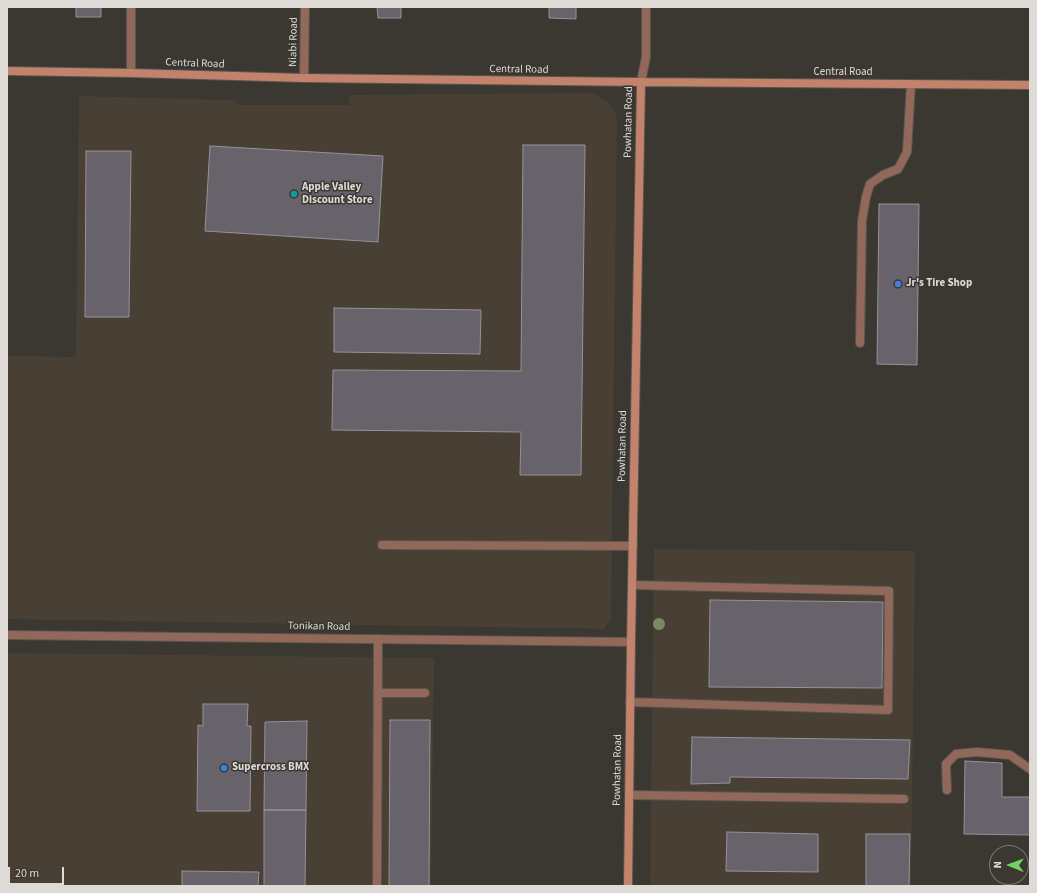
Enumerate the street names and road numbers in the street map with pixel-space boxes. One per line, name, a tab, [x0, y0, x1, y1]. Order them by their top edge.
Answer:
street label: Niabi Road	[287, 17, 301, 67]
street label: Central Road	[165, 56, 225, 72]
street label: Central Road	[489, 63, 549, 77]
street label: Central Road	[813, 66, 873, 80]
street label: Powhatan Road	[622, 86, 636, 158]
street label: Powhatan Road	[616, 410, 630, 482]
street label: Tonikan Road	[288, 620, 350, 634]
street label: Powhatan Road	[611, 734, 625, 806]

